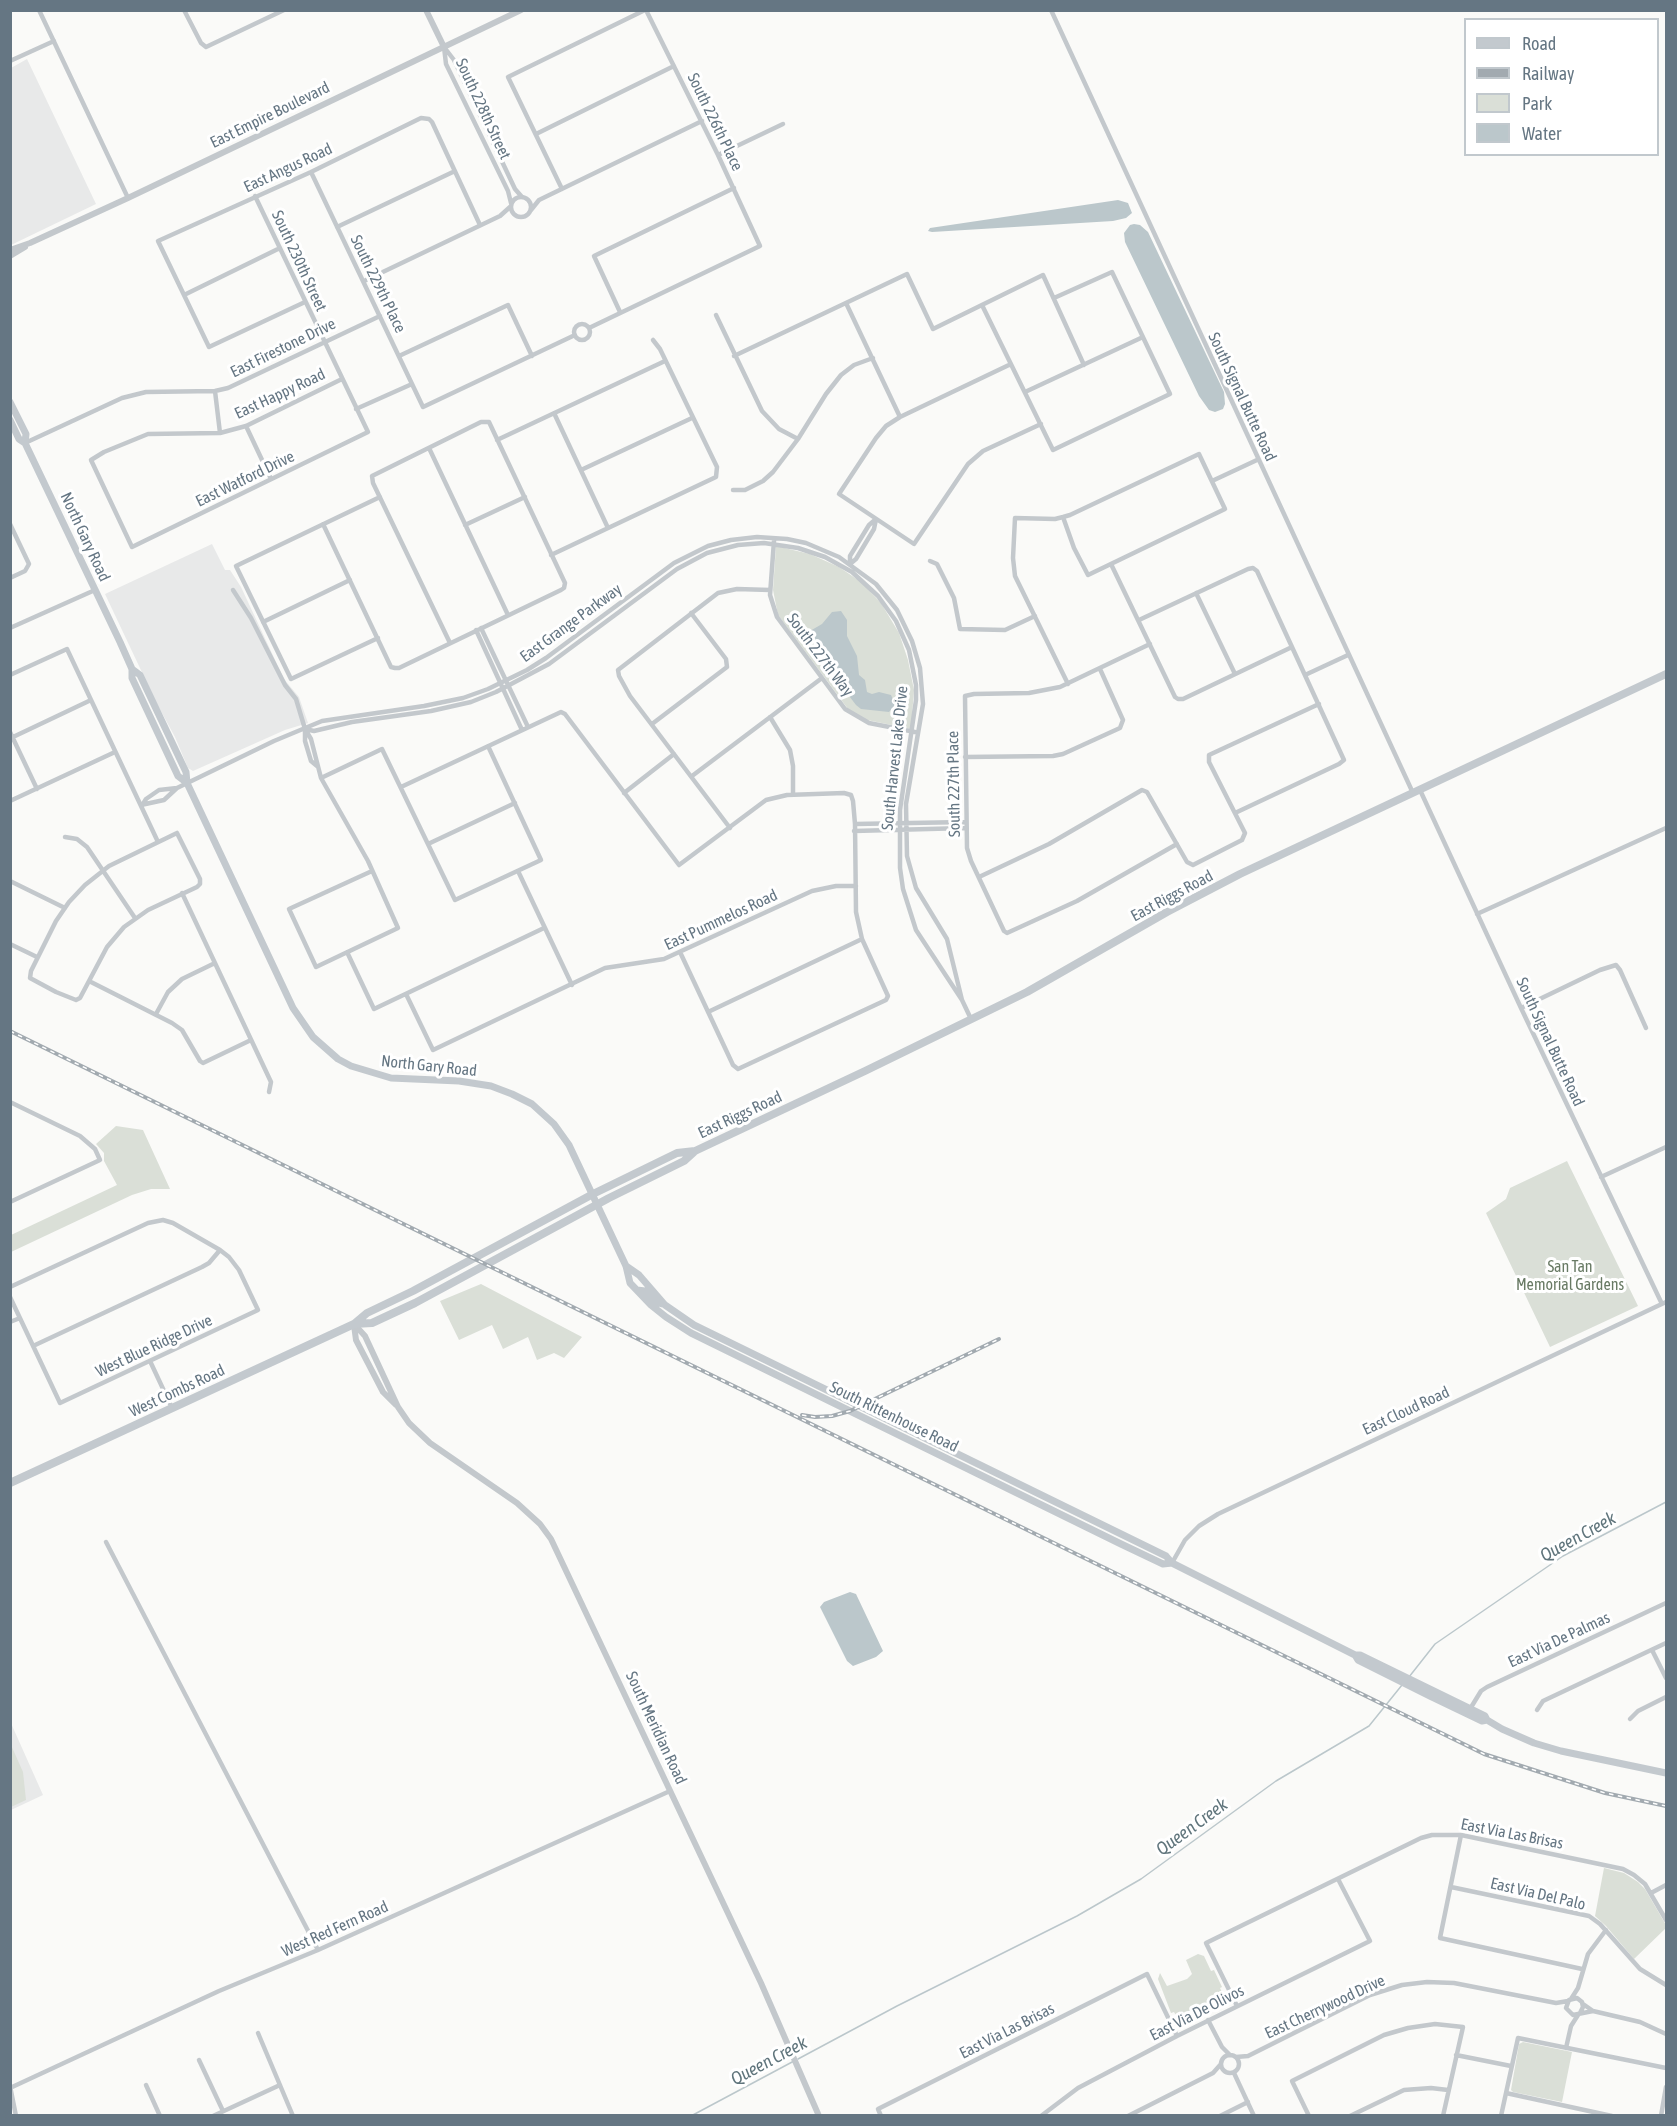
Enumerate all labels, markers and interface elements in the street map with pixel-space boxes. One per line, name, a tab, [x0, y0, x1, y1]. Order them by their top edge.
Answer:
legend	[1464, 18, 1659, 156]
text: Road	[1522, 33, 1556, 54]
street label: South 228th Street	[451, 56, 515, 162]
text: Railway	[1522, 63, 1574, 84]
street label: South 226th Place	[683, 70, 747, 174]
street label: East Empire Boulevard	[207, 78, 333, 152]
text: Park	[1522, 93, 1552, 114]
text: Water	[1522, 123, 1561, 144]
street label: East Angus Road	[241, 139, 335, 197]
street label: South 230th Street	[267, 208, 331, 314]
street label: South 229th Place	[346, 232, 410, 336]
street label: East Firestone Drive	[227, 314, 339, 382]
street label: South Signal Butte Road	[1204, 330, 1280, 464]
street label: East Happy Road	[232, 365, 328, 423]
street label: East Watford Drive	[193, 447, 297, 511]
street label: North Gary Road	[56, 489, 114, 585]
street label: East Grange Parkway	[516, 580, 626, 666]
street label: South 227th Way	[783, 610, 857, 700]
street label: South Harvest Lake Drive	[878, 685, 912, 831]
street label: South 227th Place	[943, 731, 965, 837]
street label: East Riggs Road	[1128, 866, 1216, 926]
street label: East Pummelos Road	[661, 885, 781, 955]
street label: South Signal Butte Road	[1512, 975, 1588, 1109]
street label: North Gary Road	[380, 1051, 478, 1081]
street label: East Riggs Road	[695, 1087, 785, 1143]
park label: San Tan Memorial Gardens	[1516, 1257, 1624, 1295]
street label: West Blue Ridge Drive	[93, 1311, 215, 1381]
street label: West Combs Road	[126, 1361, 228, 1421]
street label: South Rittenhouse Road	[826, 1377, 962, 1457]
street label: East Cloud Road	[1360, 1383, 1452, 1439]
water label: Queen Creek	[1536, 1507, 1620, 1567]
street label: East Via De Palmas	[1505, 1608, 1613, 1672]
street label: South Meridian Road	[621, 1669, 691, 1787]
water label: Queen Creek	[1152, 1794, 1232, 1860]
street label: East Via Las Brisas	[1459, 1815, 1565, 1853]
street label: East Via Del Palo	[1489, 1874, 1587, 1914]
street label: West Red Fern Road	[279, 1897, 391, 1961]
street label: East Cherrywood Drive	[1262, 1971, 1388, 2043]
street label: East Via De Olivos	[1147, 1981, 1247, 2045]
street label: East Via Las Brisas	[956, 1999, 1058, 2063]
water label: Queen Creek	[727, 2032, 811, 2090]

